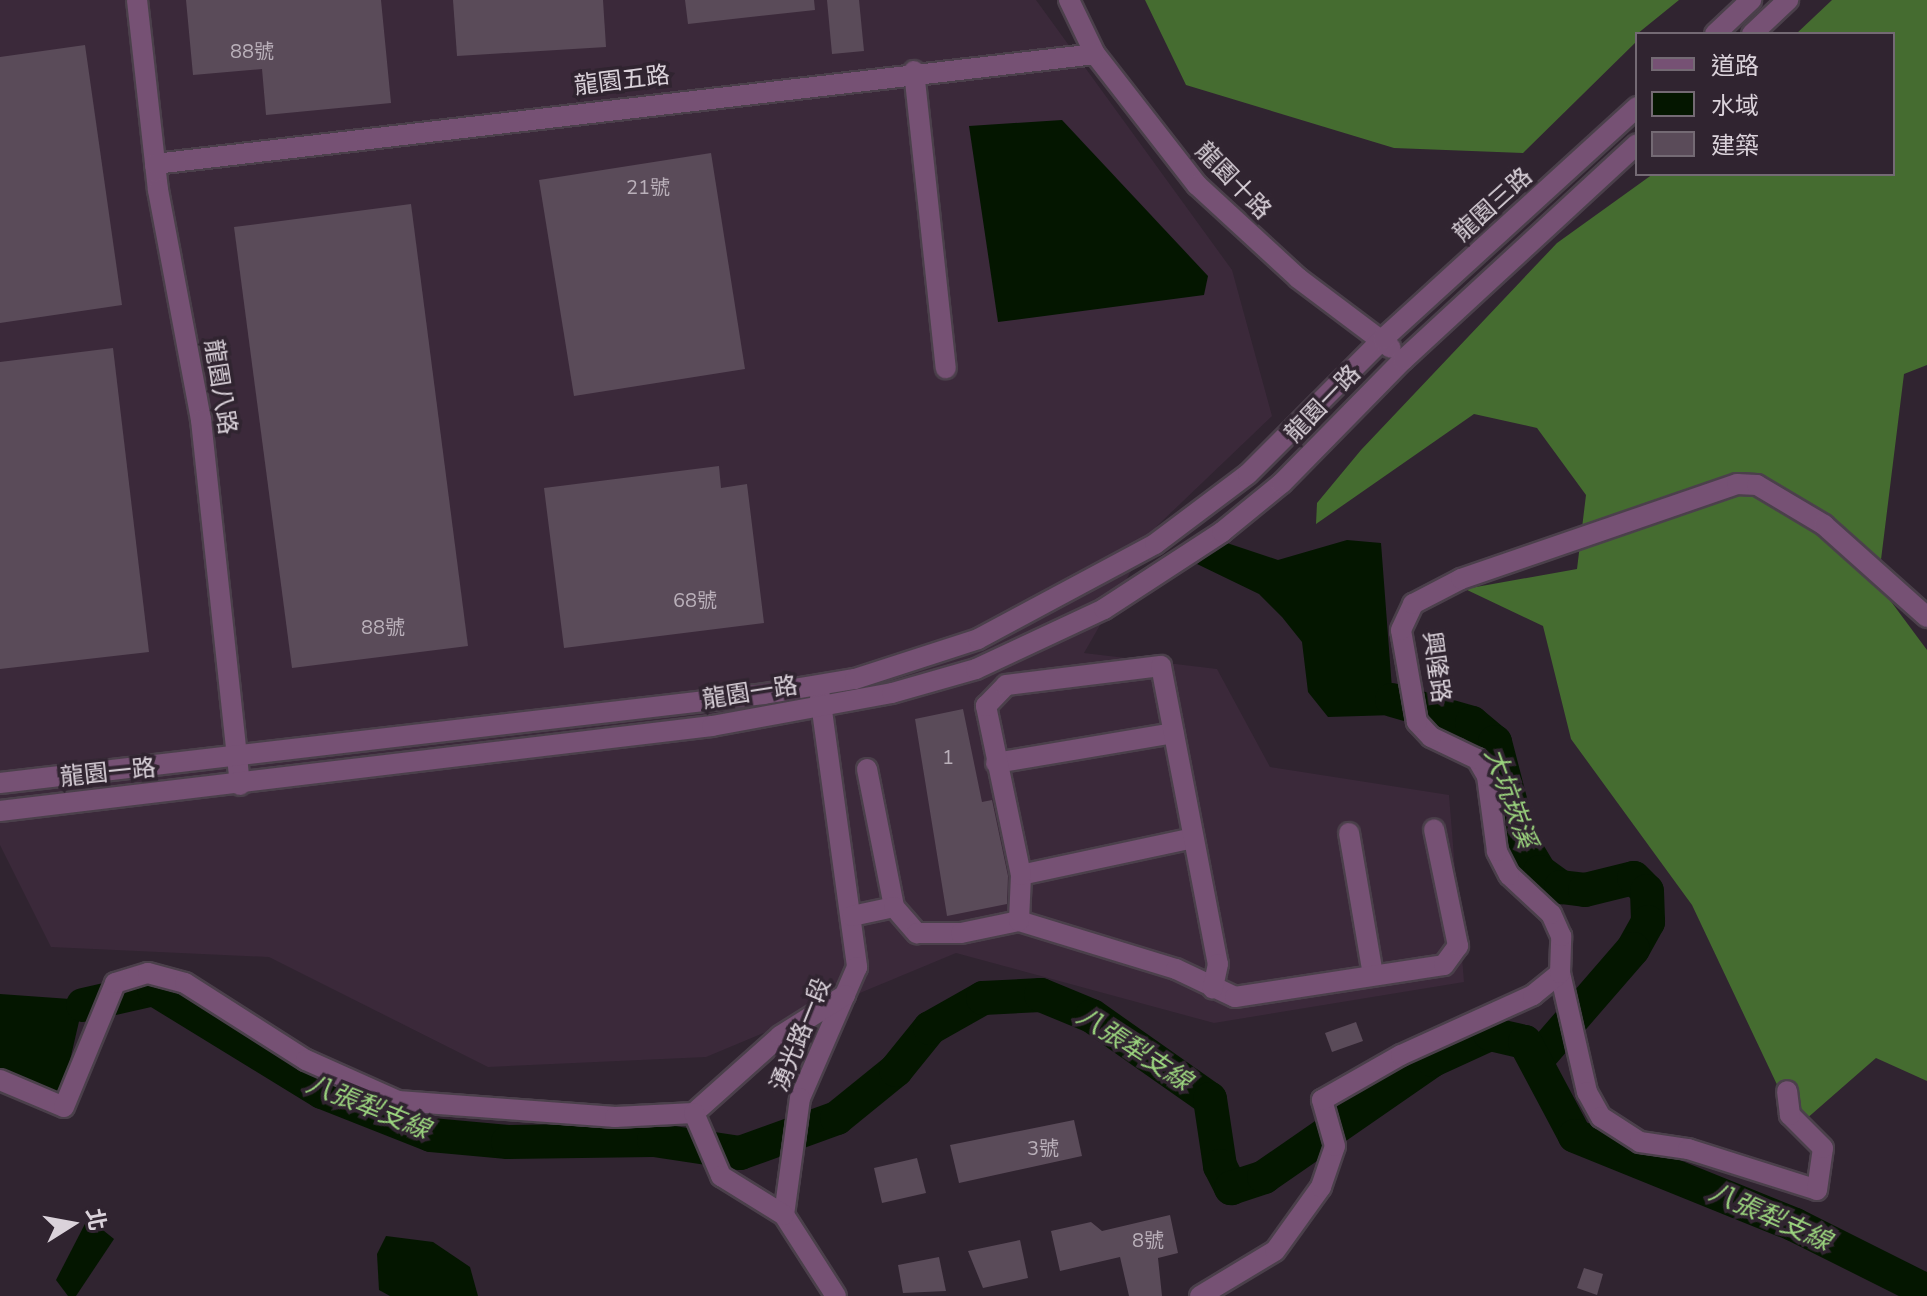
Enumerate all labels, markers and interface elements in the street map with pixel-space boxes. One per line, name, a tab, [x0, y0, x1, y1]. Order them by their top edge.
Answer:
legend	[1635, 32, 1895, 176]
house number: 88號	[230, 39, 274, 63]
text: 道路	[1711, 50, 1759, 82]
street label: 龍園五路	[573, 61, 671, 101]
text: 水域	[1711, 90, 1759, 122]
text: 建築	[1711, 130, 1759, 162]
street label: 龍園十路	[1189, 136, 1277, 226]
street label: 龍園三路	[1448, 162, 1538, 248]
house number: 21號	[626, 175, 670, 199]
street label: 龍園八路	[198, 337, 242, 437]
street label: 龍園一路	[1279, 359, 1367, 449]
house number: 68號	[673, 588, 717, 612]
house number: 88號	[361, 615, 405, 639]
street label: 興隆路	[1417, 629, 1455, 705]
street label: 龍園一路	[700, 671, 800, 715]
water label: 大坑崁溪	[1478, 744, 1542, 852]
house number: 1	[942, 745, 954, 769]
street label: 龍園一路	[59, 754, 157, 792]
street label: 湧光路一段	[765, 974, 837, 1096]
water label: 八張犁支線	[1071, 1001, 1197, 1097]
water label: 八張犁支線	[302, 1068, 434, 1146]
house number: 3號	[1027, 1136, 1059, 1160]
water label: 八張犁支線	[1704, 1176, 1836, 1258]
north arrow	[32, 1184, 112, 1264]
text: 北	[79, 1206, 112, 1233]
house number: 8號	[1132, 1228, 1164, 1252]

